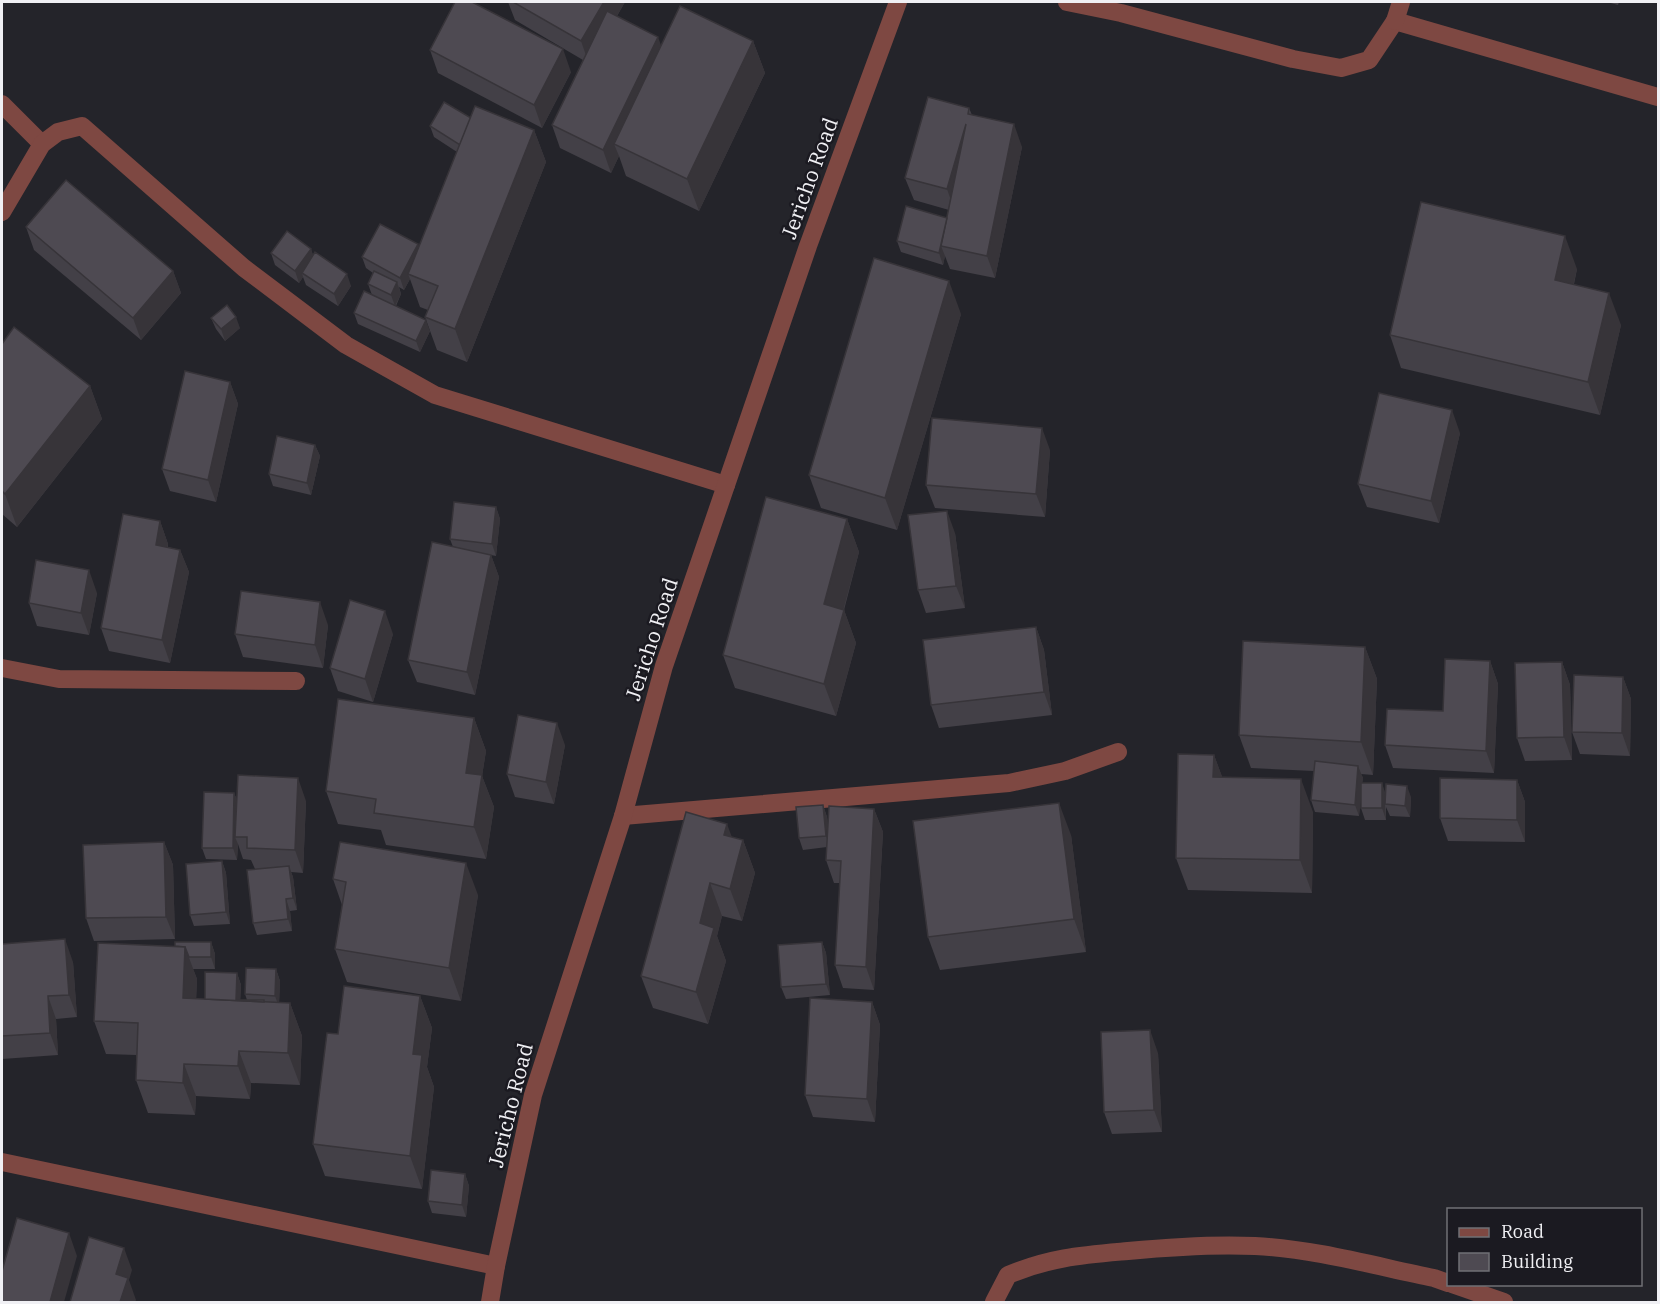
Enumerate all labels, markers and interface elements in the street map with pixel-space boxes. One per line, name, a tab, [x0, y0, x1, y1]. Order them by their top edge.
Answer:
street label: Jericho Road	[774, 113, 844, 243]
street label: Jericho Road	[618, 574, 684, 704]
street label: Jericho Road	[481, 1040, 539, 1170]
legend	[1447, 1208, 1642, 1286]
text: Road	[1501, 1220, 1544, 1243]
text: Building	[1501, 1250, 1573, 1273]

